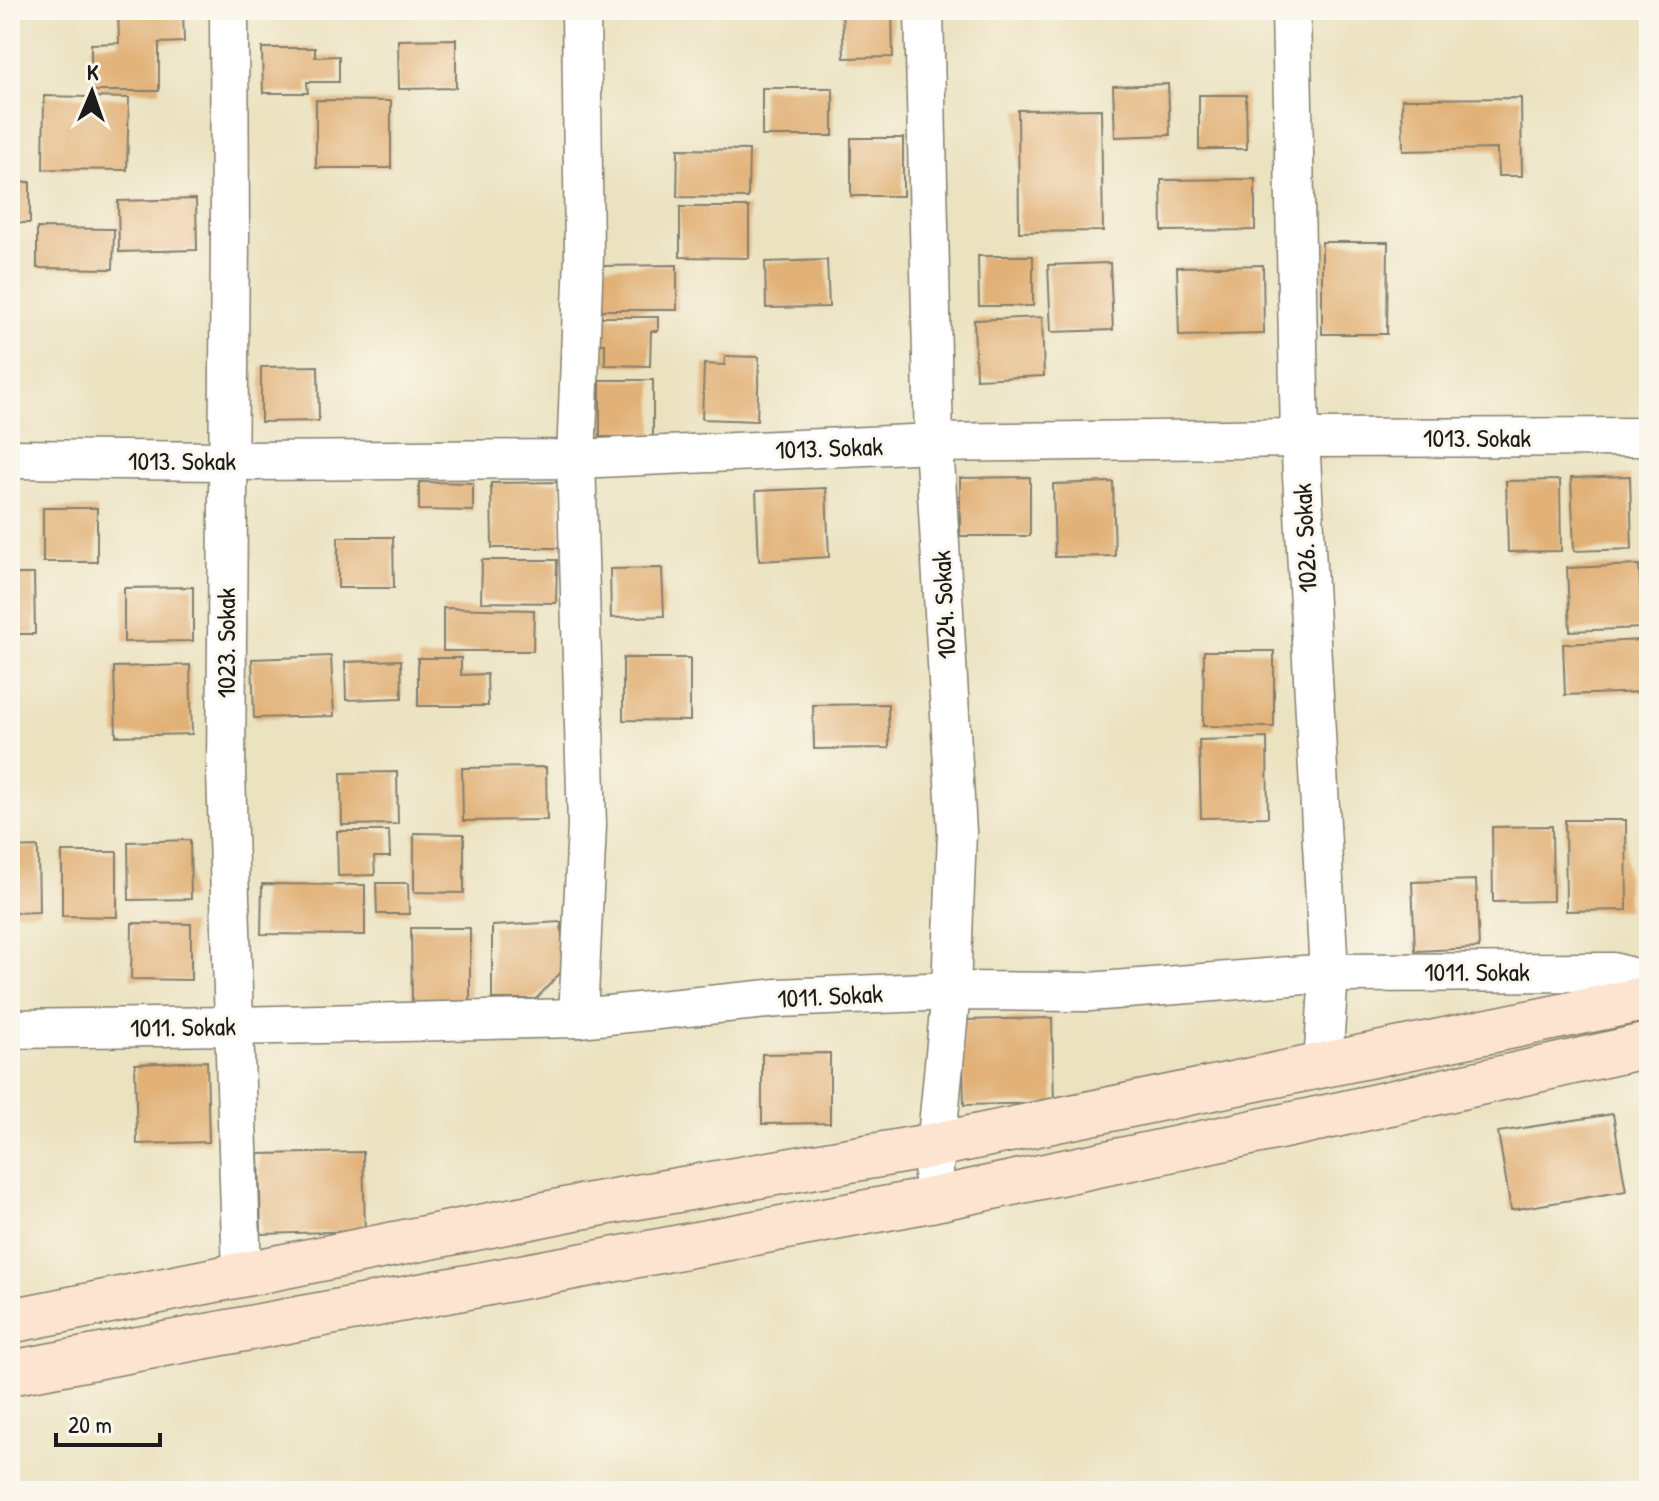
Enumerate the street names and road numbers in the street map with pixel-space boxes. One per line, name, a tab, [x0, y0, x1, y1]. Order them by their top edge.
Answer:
street label: 1013. Sokak	[1423, 420, 1531, 455]
street label: 1013. Sokak	[774, 428, 884, 467]
street label: 1013. Sokak	[128, 443, 236, 478]
street label: 1026. Sokak	[1284, 482, 1325, 594]
street label: 1024. Sokak	[923, 550, 964, 660]
street label: 1023. Sokak	[208, 587, 243, 698]
street label: 1011. Sokak	[1424, 954, 1530, 989]
street label: 1011. Sokak	[776, 975, 884, 1016]
street label: 1011. Sokak	[130, 1008, 236, 1045]

